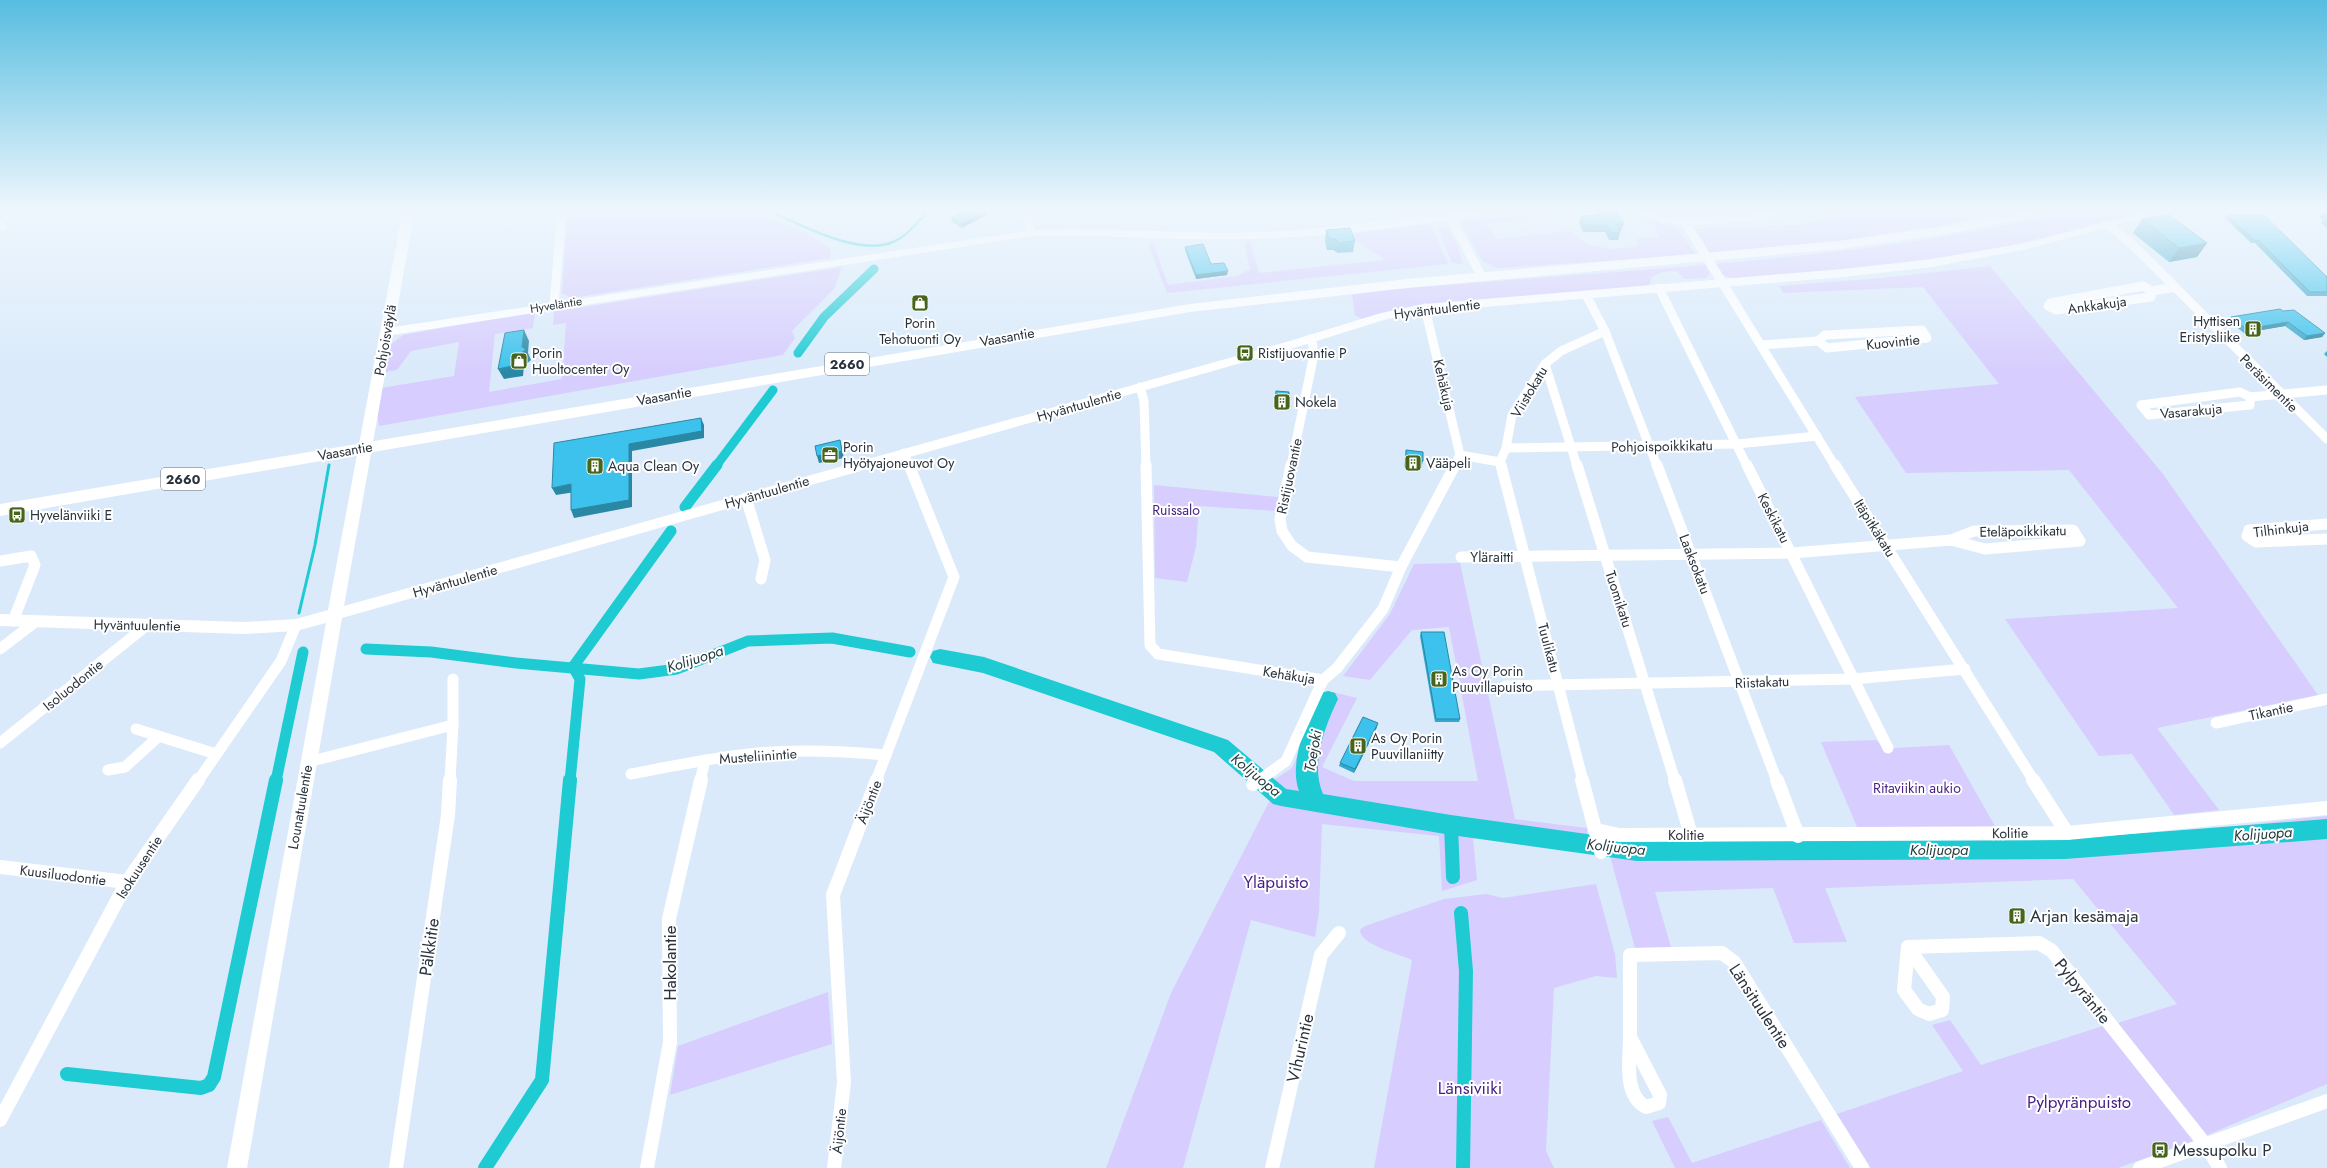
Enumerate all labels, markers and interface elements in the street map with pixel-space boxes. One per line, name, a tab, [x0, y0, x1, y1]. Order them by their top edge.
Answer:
street label: Ankkakuja	[2066, 291, 2128, 319]
street label: Hyveläntie	[529, 292, 583, 318]
shop icon: Porin Tehotuonti Oy	[910, 293, 930, 313]
street label: Hyväntuulentie	[1393, 294, 1481, 324]
street label: Pohjoisväylä	[369, 303, 401, 377]
place label: Hyttisen Eristysliike	[2179, 311, 2240, 347]
place label: Porin Tehotuonti Oy	[879, 313, 962, 349]
building icon: Hyttisen Eristysliike	[2243, 319, 2263, 339]
street label: Vaasantie	[978, 322, 1036, 352]
street label: Kuovintie	[1865, 329, 1921, 355]
place label: Porin Huoltocenter Oy	[532, 343, 630, 379]
bus stop icon: Ristijuovantie P	[1235, 343, 1255, 363]
place label: Ristijuovantie P	[1258, 343, 1347, 363]
street label: Peräsimentie	[2235, 349, 2303, 417]
shop icon: Porin Huoltocenter Oy	[509, 351, 529, 371]
road number: 2660	[825, 353, 869, 375]
street label: Kehäkuja	[1428, 357, 1460, 413]
street label: Viistokatu	[1506, 363, 1552, 421]
street label: Vaasantie	[635, 381, 693, 411]
street label: Hyväntuulentie	[1034, 383, 1124, 427]
building icon: Nokela	[1272, 392, 1292, 412]
place label: Nokela	[1295, 392, 1337, 412]
street label: Vasarakuja	[2159, 398, 2223, 424]
street label: Pohjoispoikkikatu	[1611, 435, 1713, 457]
street label: Vaasantie	[316, 436, 374, 466]
street label: Ristijuovantie	[1271, 436, 1307, 516]
place label: Porin Hyötyajoneuvot Oy	[843, 437, 955, 473]
office icon: Porin Hyötyajoneuvot Oy	[820, 445, 840, 465]
building icon: Vääpeli	[1403, 453, 1423, 473]
place label: Vääpeli	[1426, 453, 1471, 473]
building icon: Aqua Clean Oy	[585, 456, 605, 476]
place label: Aqua Clean Oy	[608, 456, 700, 476]
road number: 2660	[161, 468, 205, 490]
street label: Hyväntuulentie	[722, 470, 812, 514]
street label: Keskikatu	[1753, 490, 1795, 546]
street label: Itäpitkäkatu	[1849, 495, 1901, 561]
park label: Ruissalo	[1152, 500, 1200, 520]
bus stop icon: Hyvelänviiki E	[7, 505, 27, 525]
place label: Hyvelänviiki E	[30, 505, 112, 525]
street label: Tilhinkuja	[2252, 516, 2310, 542]
street label: Eteläpoikkikatu	[1979, 520, 2067, 542]
street label: Laaksokatu	[1674, 531, 1716, 597]
street label: Yläraitti	[1470, 547, 1514, 567]
street label: Hyväntuulentie	[410, 559, 500, 603]
street label: Tuomikatu	[1600, 568, 1638, 630]
street label: Hyväntuulentie	[93, 614, 181, 636]
street label: Tuulikatu	[1533, 621, 1565, 675]
water label: Kolijuopa	[664, 639, 727, 679]
street label: Isoluodontie	[39, 655, 107, 715]
street label: Kehäkuja	[1262, 661, 1316, 689]
place label: As Oy Porin Puuvillapuisto	[1452, 661, 1533, 697]
building icon: As Oy Porin Puuvillapuisto	[1429, 669, 1449, 689]
street label: Riistakatu	[1734, 671, 1790, 693]
street label: Tikantie	[2247, 697, 2295, 725]
water label: Toejoki	[1298, 728, 1328, 774]
place label: As Oy Porin Puuvillaniitty	[1371, 728, 1444, 764]
building icon: As Oy Porin Puuvillaniitty	[1348, 736, 1368, 756]
street label: Musteliinintie	[718, 743, 798, 769]
water label: Kolijuopa	[1226, 748, 1286, 802]
street label: Lounatuulentie	[283, 763, 317, 851]
street label: Äijöntie	[851, 777, 887, 827]
park label: Ritaviikin aukio	[1873, 778, 1961, 798]
water label: Kolijuopa	[2233, 821, 2294, 847]
street label: Kolitie	[1992, 823, 2028, 843]
street label: Kolitie	[1668, 825, 1704, 845]
street label: Isokuusentie	[111, 831, 167, 903]
water label: Kolijuopa	[1586, 833, 1647, 861]
water label: Kolijuopa	[1910, 839, 1969, 861]
street label: Kuusiluodontie	[19, 860, 107, 890]
park label: Yläpuisto	[1244, 870, 1308, 894]
place label: Arjan kesämaja	[2030, 904, 2138, 928]
building icon: Arjan kesämaja	[2007, 906, 2027, 926]
street label: Pälkkitie	[413, 916, 445, 977]
street label: Hakolantie	[658, 925, 682, 1001]
street label: Pylpyräntie	[2049, 953, 2117, 1029]
street label: Länsituulentie	[1724, 959, 1797, 1053]
street label: Vihurintie	[1280, 1011, 1320, 1085]
park label: Länsiviiki	[1438, 1076, 1502, 1100]
park label: Pylpyränpuisto	[2027, 1090, 2131, 1114]
street label: Äijöntie	[827, 1107, 851, 1155]
place label: Messupolku P	[2173, 1138, 2272, 1162]
bus stop icon: Messupolku P	[2150, 1140, 2170, 1160]

